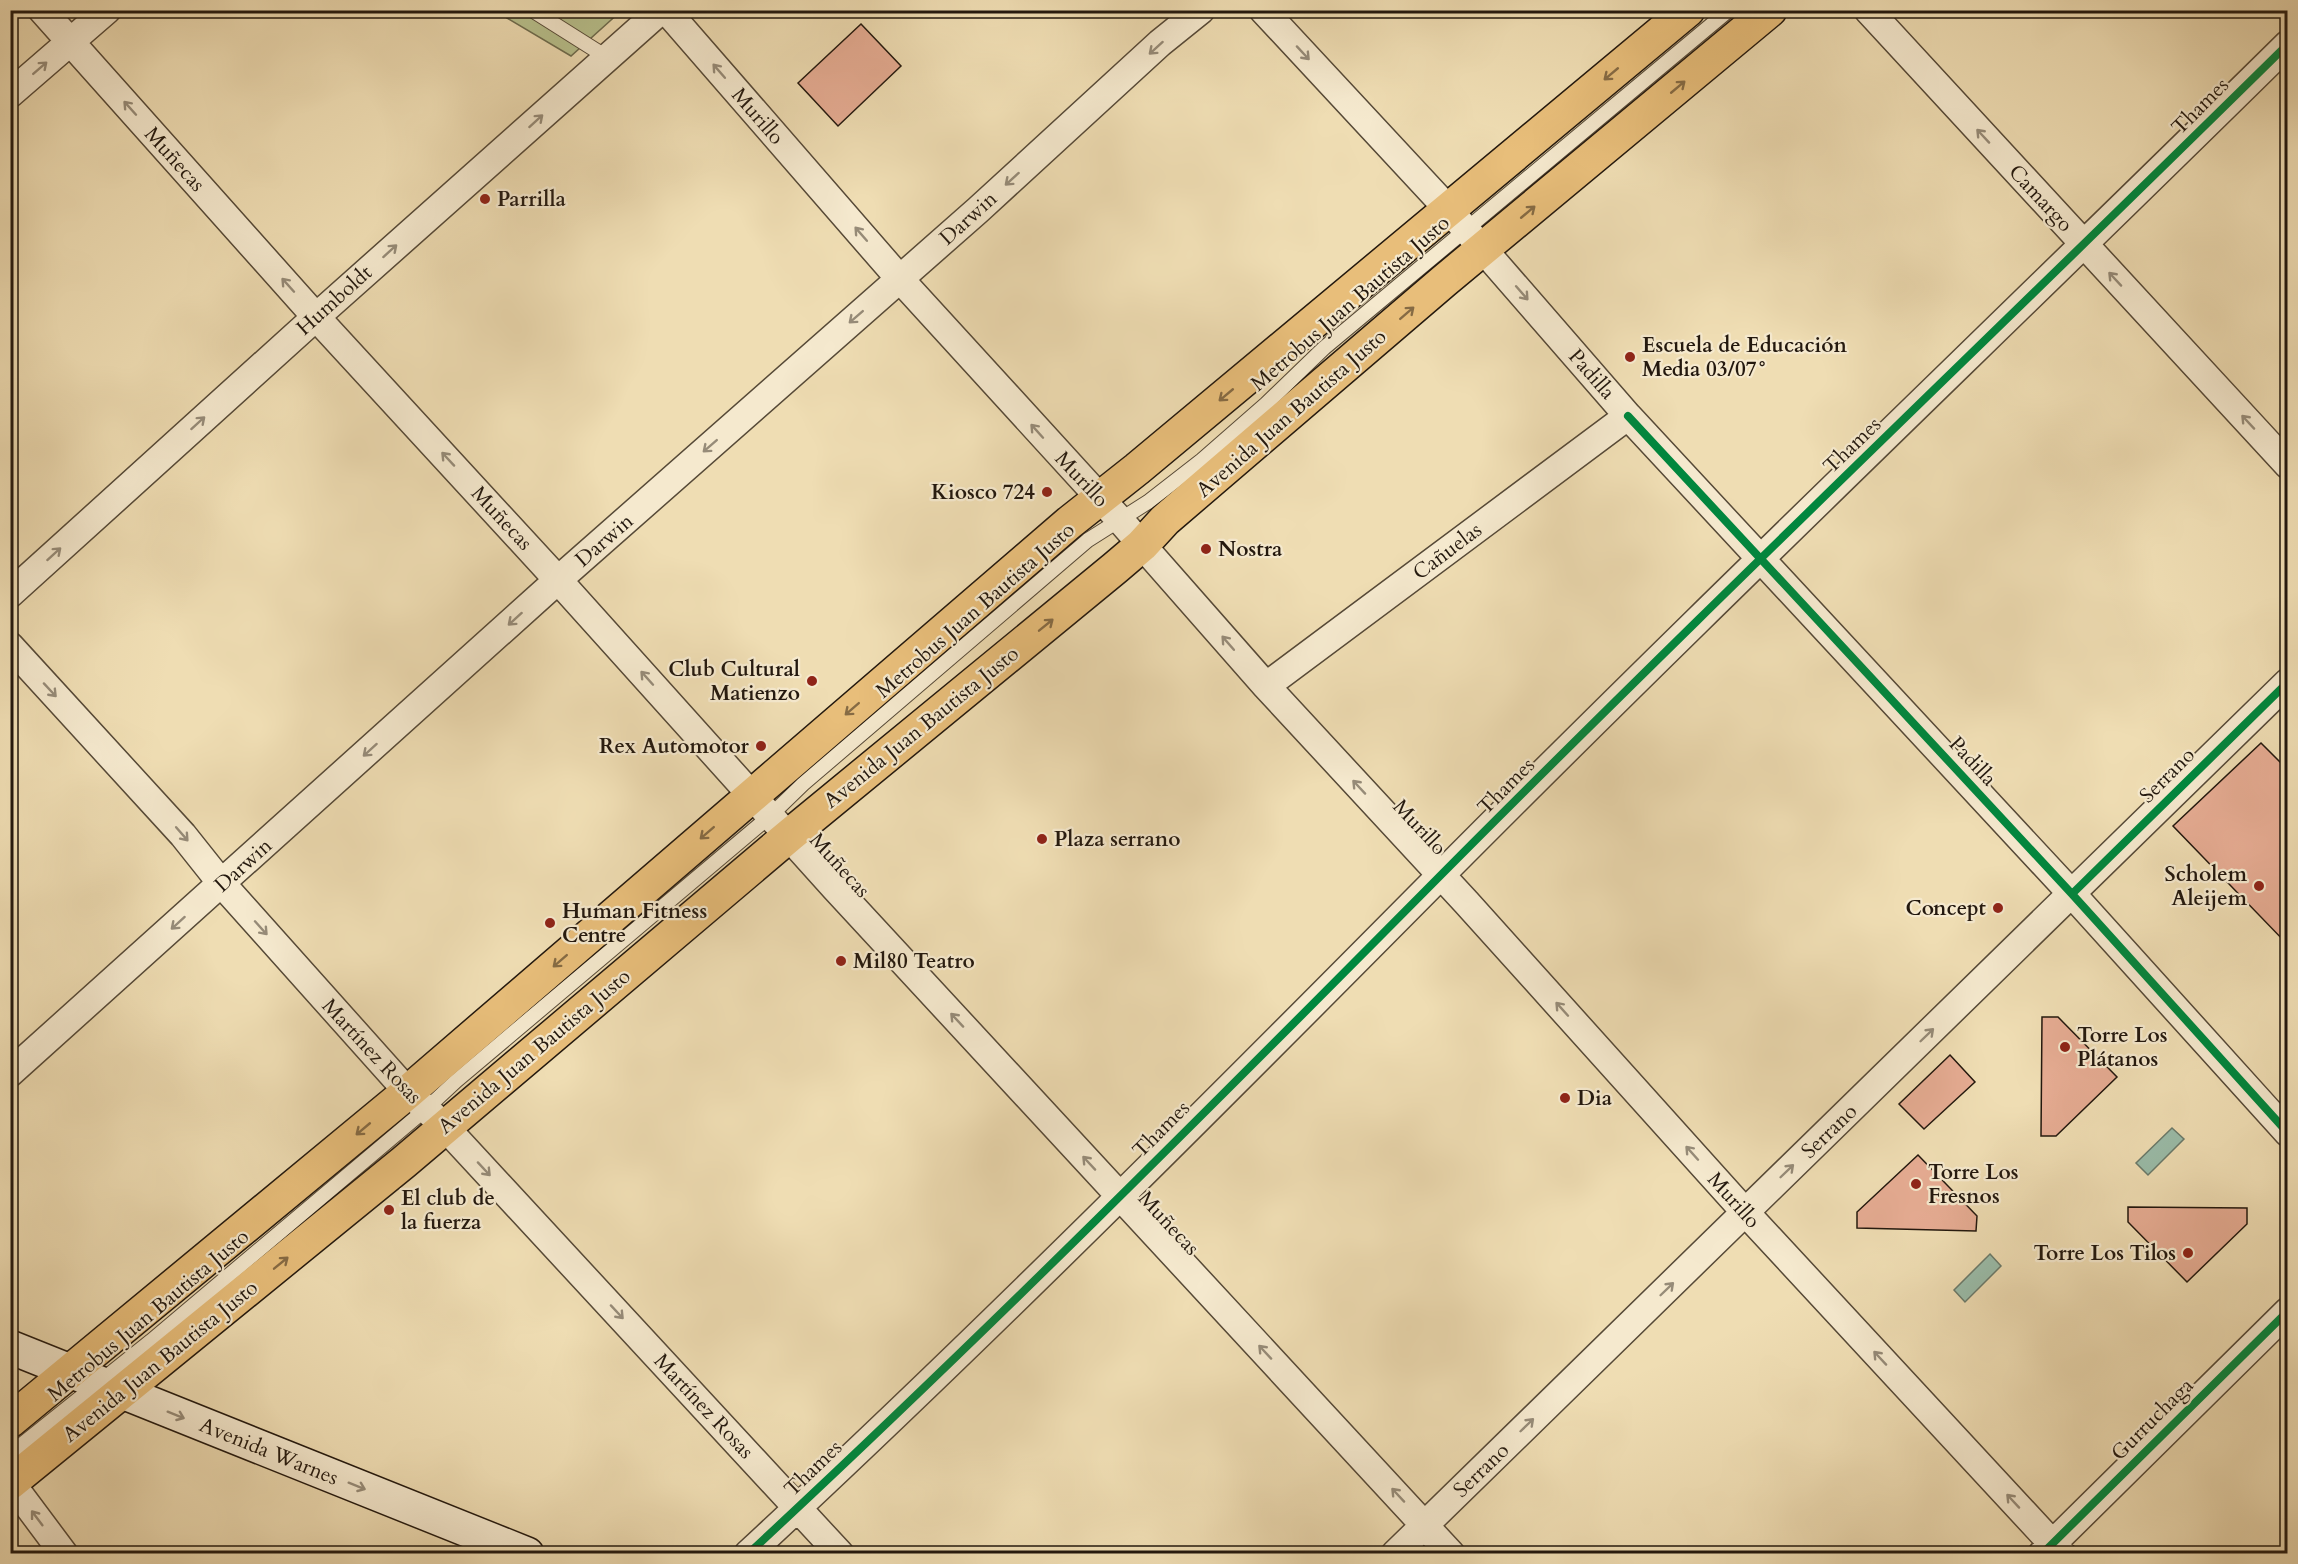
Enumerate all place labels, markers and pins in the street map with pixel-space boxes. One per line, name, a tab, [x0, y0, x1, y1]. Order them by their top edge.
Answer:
place label: Parrilla	[497, 185, 567, 214]
marker: Parrilla	[478, 192, 492, 206]
place label: Escuela de Educación Media 03/07°	[1642, 331, 1848, 384]
marker: Escuela de Educación Media 03/07°	[1623, 350, 1637, 364]
place label: Kiosco 724	[931, 478, 1035, 507]
marker: Kiosco 724	[1040, 485, 1054, 499]
place label: Nostra	[1218, 535, 1283, 564]
marker: Nostra	[1199, 542, 1213, 556]
place label: Club Cultural Matienzo	[668, 655, 800, 708]
marker: Club Cultural Matienzo	[805, 674, 819, 688]
place label: Rex Automotor	[599, 732, 750, 761]
marker: Rex Automotor	[754, 739, 768, 753]
place label: Plaza serrano	[1054, 825, 1181, 854]
marker: Plaza serrano	[1035, 832, 1049, 846]
place label: Scholem Aleijem	[2165, 860, 2248, 913]
marker: Scholem Aleijem	[2252, 879, 2266, 893]
place label: Concept	[1905, 894, 1987, 923]
place label: Human Fitness Centre	[562, 897, 707, 950]
marker: Concept	[1991, 901, 2005, 915]
marker: Human Fitness Centre	[543, 916, 557, 930]
place label: Mil80 Teatro	[853, 947, 975, 976]
marker: Mil80 Teatro	[834, 954, 848, 968]
place label: Torre Los Plátanos	[2077, 1021, 2168, 1074]
marker: Torre Los Plátanos	[2058, 1040, 2072, 1054]
place label: Dia	[1577, 1084, 1613, 1113]
marker: Dia	[1558, 1091, 1572, 1105]
place label: Torre Los Fresnos	[1928, 1158, 2019, 1211]
marker: Torre Los Fresnos	[1909, 1177, 1923, 1191]
place label: El club de la fuerza	[401, 1184, 495, 1237]
marker: El club de la fuerza	[382, 1203, 396, 1217]
place label: Torre Los Tilos	[2033, 1239, 2176, 1268]
marker: Torre Los Tilos	[2181, 1246, 2195, 1260]

